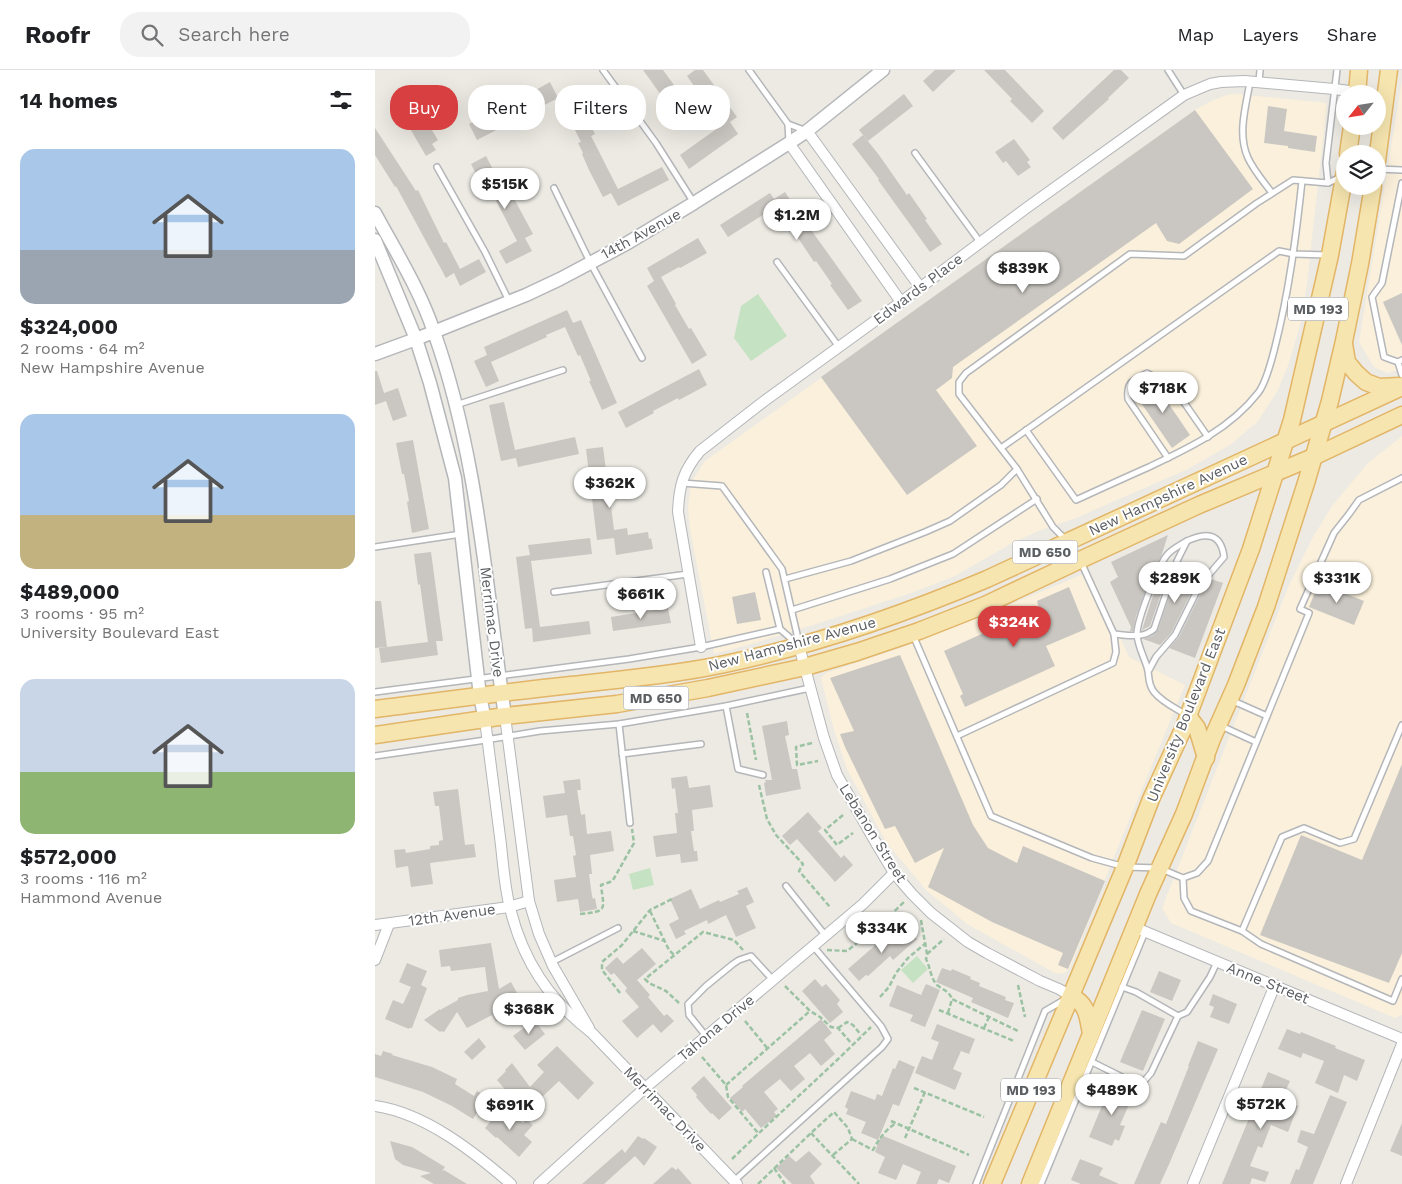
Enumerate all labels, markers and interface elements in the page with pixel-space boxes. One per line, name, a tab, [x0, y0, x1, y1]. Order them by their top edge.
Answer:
search box	[120, 12, 470, 57]
text: Roofr	[25, 21, 90, 49]
icon: search	[138, 21, 166, 49]
text: Search here	[178, 23, 290, 46]
text: Map	[1177, 24, 1214, 45]
text: Layers	[1242, 24, 1299, 45]
text: Share	[1327, 24, 1377, 45]
chip: Buy	[390, 85, 458, 130]
chip: Rent	[468, 85, 545, 130]
chip: Filters	[555, 85, 646, 130]
chip: New	[656, 85, 730, 130]
north arrow	[1336, 85, 1386, 135]
map controls	[1336, 85, 1386, 195]
icon: filters	[327, 86, 355, 114]
text: 14 homes	[20, 88, 117, 113]
button: layers	[1336, 145, 1386, 195]
pin: $515K	[470, 168, 540, 210]
text: $515K	[482, 174, 528, 193]
icon: home	[143, 181, 233, 271]
pin: $1.2M	[762, 198, 832, 241]
street label: 14th Avenue	[598, 205, 684, 263]
text: $1.2M	[774, 205, 820, 224]
street label: Edwards Place	[870, 250, 966, 328]
pin: $839K	[988, 252, 1058, 294]
text: $839K	[998, 258, 1048, 277]
road number: MD 193	[1288, 298, 1348, 320]
text: $324,000	[20, 314, 118, 339]
text: 2 rooms · 64 m²	[20, 339, 145, 358]
text: New Hampshire Avenue	[20, 358, 205, 377]
pin: $718K	[1128, 372, 1198, 414]
text: $718K	[1139, 378, 1187, 397]
icon: home	[143, 446, 233, 536]
street label: New Hampshire Avenue	[1086, 450, 1250, 540]
pin: $362K	[575, 466, 645, 509]
text: $362K	[585, 473, 635, 492]
road number: MD 650	[1013, 541, 1077, 564]
pin: $289K	[1140, 562, 1210, 604]
pin: $331K	[1302, 562, 1372, 604]
street label: Merrimac Drive	[476, 566, 508, 678]
text: $289K	[1150, 568, 1200, 587]
text: $331K	[1313, 568, 1361, 587]
pin: $661K	[606, 578, 676, 620]
text: $489,000	[20, 579, 119, 604]
text: $661K	[617, 584, 665, 603]
text: 3 rooms · 95 m²	[20, 604, 144, 623]
pin: $324K	[979, 606, 1049, 648]
text: $324K	[989, 612, 1039, 631]
street label: New Hampshire Avenue	[706, 613, 878, 675]
text: University Boulevard East	[20, 623, 219, 642]
street label: University Boulevard East	[1143, 624, 1230, 805]
road number: MD 650	[623, 686, 689, 710]
icon: home	[143, 711, 233, 801]
street label: Lebanon Street	[835, 780, 911, 886]
text: $572,000	[20, 844, 117, 869]
text: 3 rooms · 116 m²	[20, 869, 147, 888]
text: Hammond Avenue	[20, 888, 162, 907]
street label: 12th Avenue	[407, 900, 497, 930]
pin: $334K	[847, 912, 917, 954]
text: $334K	[857, 918, 907, 937]
street label: Anne Street	[1224, 958, 1313, 1008]
street label: Tahona Drive	[674, 991, 758, 1065]
pin: $368K	[494, 992, 564, 1035]
text: $368K	[504, 999, 554, 1018]
street label: Merrimac Drive	[620, 1063, 710, 1155]
pin: $489K	[1077, 1074, 1147, 1116]
road number: MD 193	[1001, 1078, 1061, 1102]
text: $489K	[1086, 1080, 1138, 1099]
pin: $691K	[475, 1088, 545, 1131]
pin: $572K	[1226, 1088, 1296, 1130]
text: $572K	[1236, 1094, 1286, 1113]
text: $691K	[486, 1095, 534, 1114]

